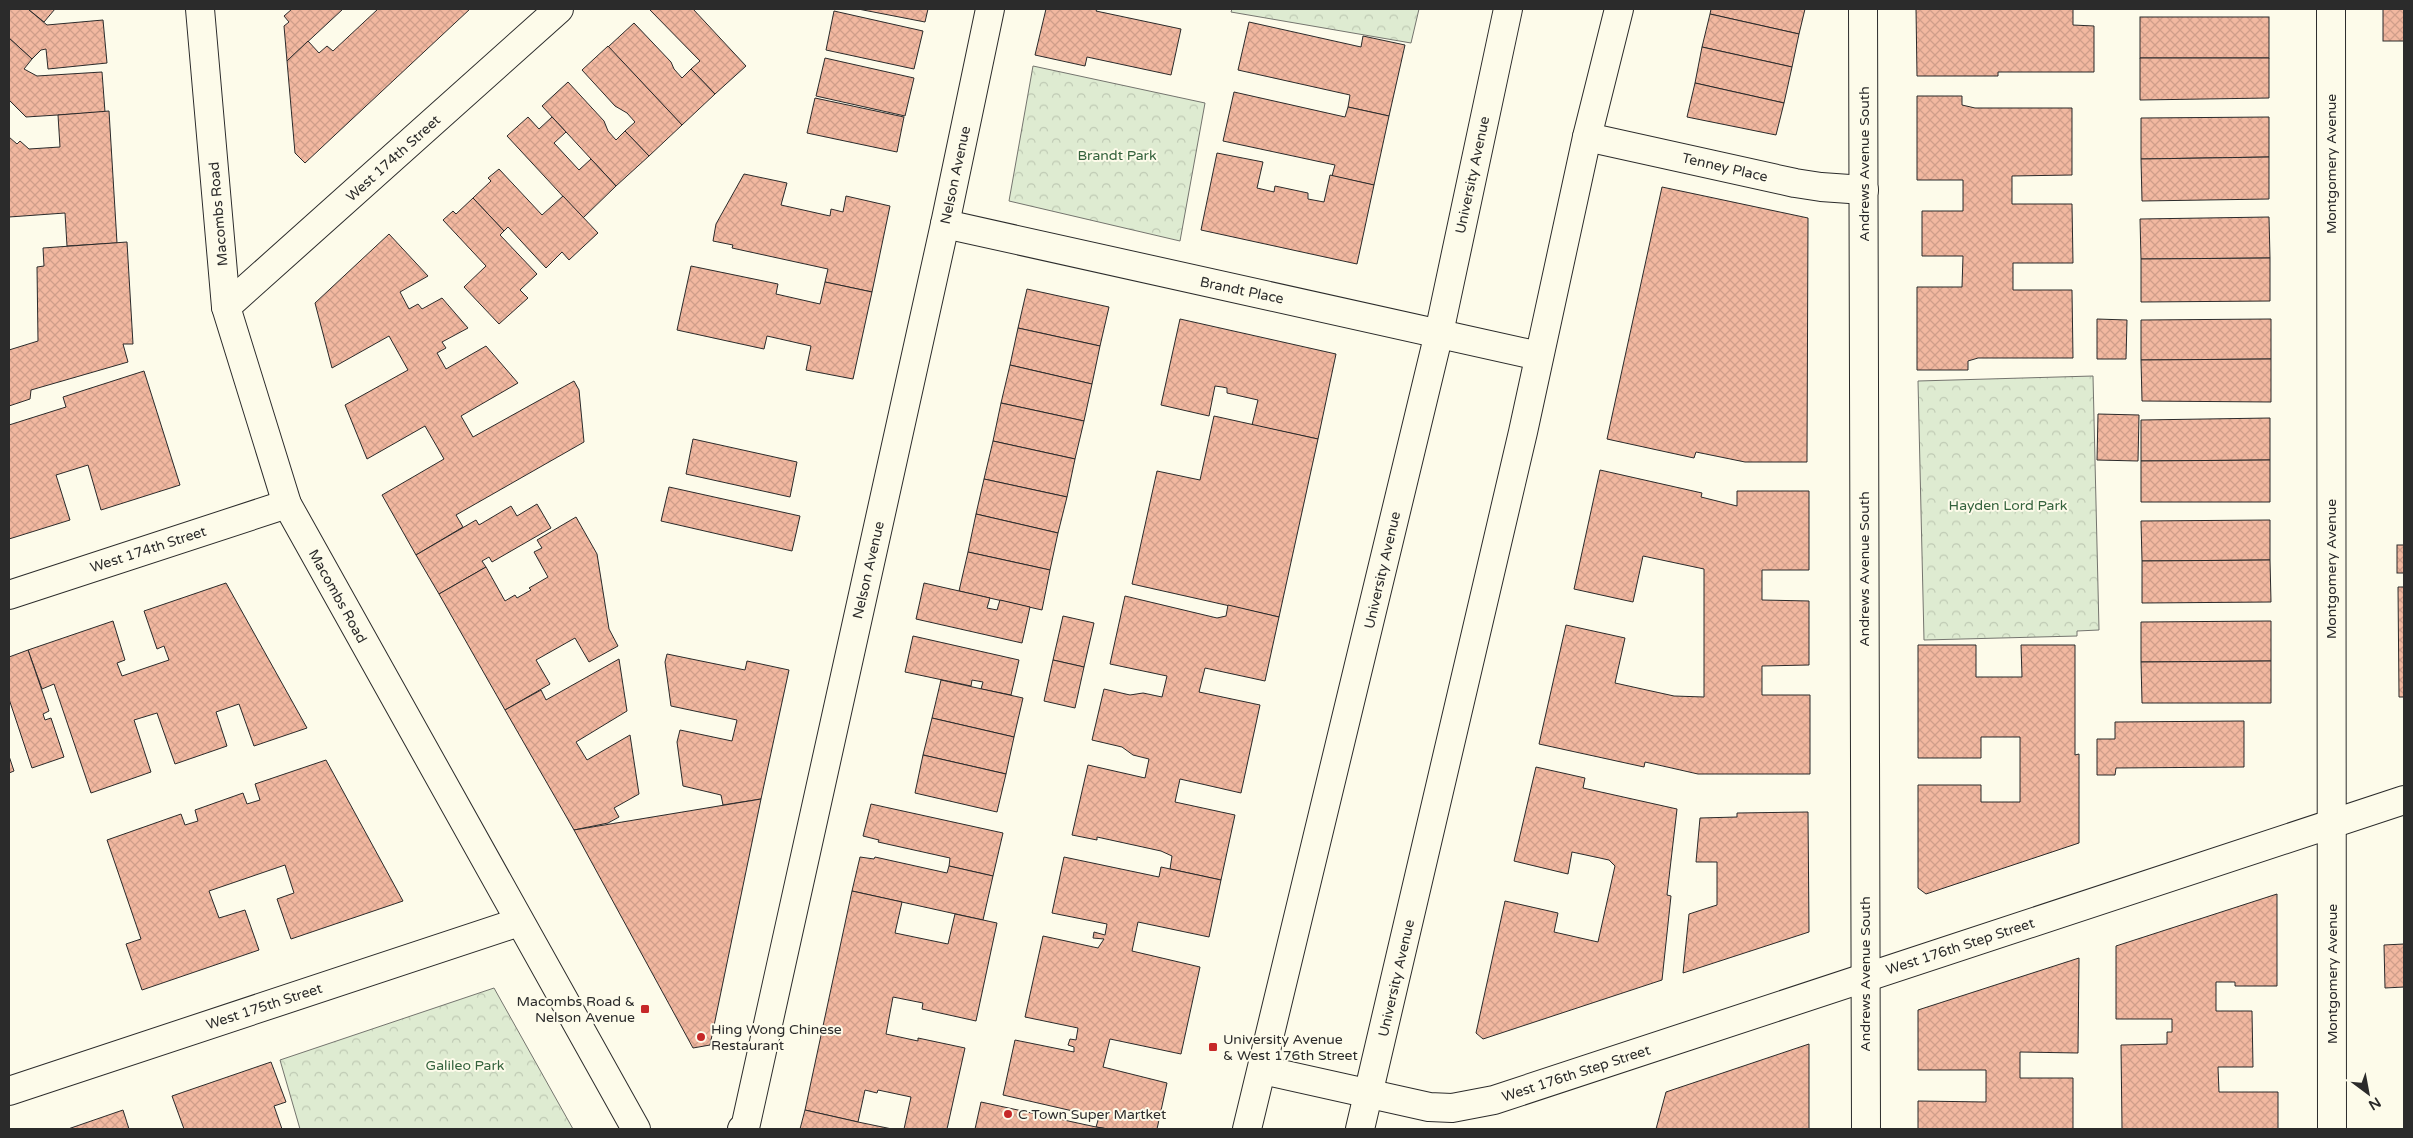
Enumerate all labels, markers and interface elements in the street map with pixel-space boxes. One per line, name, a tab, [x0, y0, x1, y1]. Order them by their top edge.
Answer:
street label: Andrews Avenue South	[1856, 86, 1873, 242]
street label: Montgomery Avenue	[2323, 94, 2340, 234]
street label: West 174th Street	[343, 111, 444, 205]
street label: University Avenue	[1452, 115, 1493, 235]
street label: Nelson Avenue	[937, 124, 974, 226]
park label: Brandt Park	[1077, 147, 1157, 164]
street label: Tenney Place	[1680, 149, 1770, 186]
street label: Macombs Road	[205, 161, 232, 267]
street label: Brandt Place	[1198, 273, 1285, 308]
street label: Andrews Avenue South	[1856, 491, 1873, 647]
park label: Hayden Lord Park	[1949, 497, 2068, 514]
street label: Montgomery Avenue	[2323, 499, 2340, 639]
street label: University Avenue	[1361, 510, 1404, 630]
street label: Nelson Avenue	[849, 519, 888, 621]
street label: West 174th Street	[88, 522, 209, 576]
street label: Macombs Road	[305, 546, 370, 646]
street label: Andrews Avenue South	[1857, 896, 1874, 1052]
street label: Montgomery Avenue	[2324, 904, 2341, 1044]
street label: West 176th Step Street	[1884, 914, 2037, 979]
street label: University Avenue	[1375, 918, 1418, 1038]
street label: West 175th Street	[204, 979, 325, 1033]
place label: Macombs Road & Nelson Avenue	[517, 993, 635, 1026]
marker: Macombs Road & Nelson Avenue	[639, 1003, 651, 1015]
place label: Hing Wong Chinese Restaurant	[711, 1021, 842, 1054]
marker: Hing Wong Chinese Restaurant	[695, 1031, 707, 1043]
place label: University Avenue & West 176th Street	[1223, 1031, 1359, 1064]
marker: University Avenue & West 176th Street	[1207, 1041, 1219, 1053]
street label: West 176th Step Street	[1500, 1041, 1653, 1106]
park label: Galileo Park	[426, 1057, 505, 1074]
north arrow	[2343, 1068, 2393, 1118]
text: N	[2365, 1093, 2384, 1114]
place label: C Town Super Martket	[1018, 1106, 1167, 1123]
marker: C Town Super Martket	[1002, 1108, 1014, 1120]

